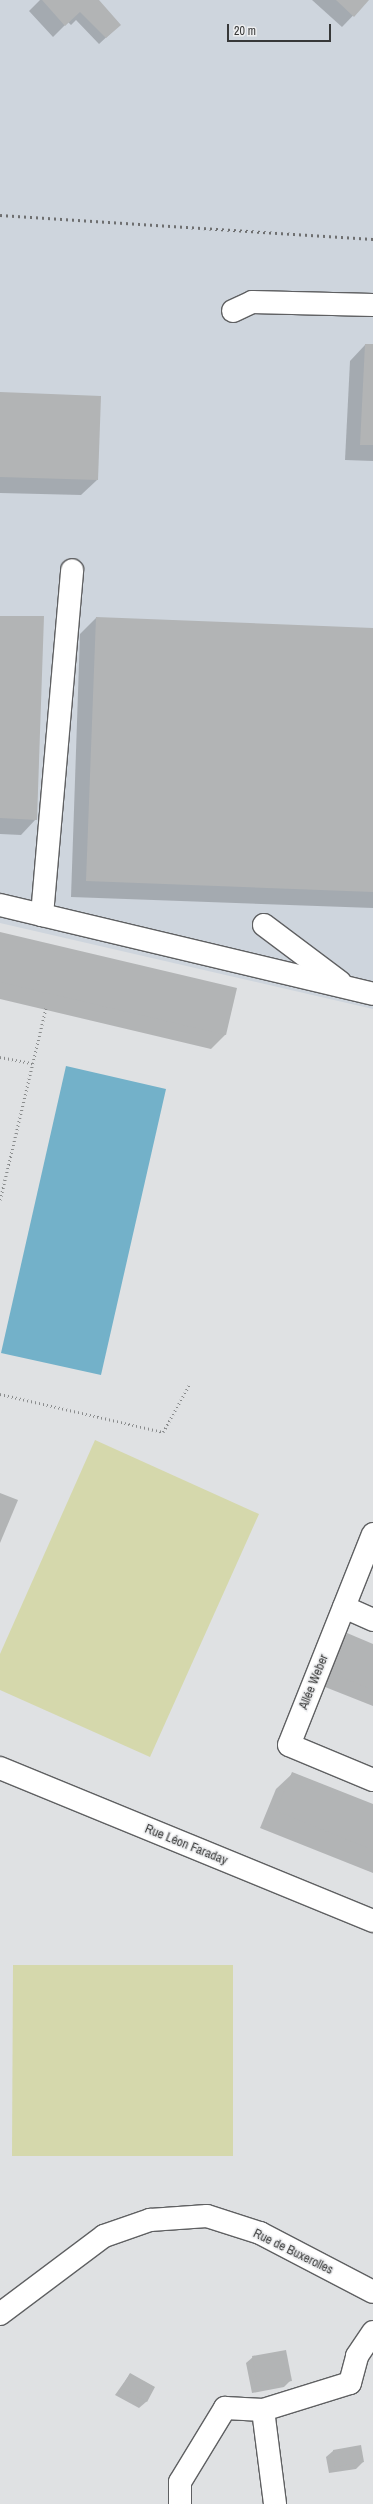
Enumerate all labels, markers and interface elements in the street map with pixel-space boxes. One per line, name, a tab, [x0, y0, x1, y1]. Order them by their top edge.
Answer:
scale bar	[229, 16, 333, 42]
text: 20 m	[234, 23, 256, 39]
street label: Allée Weber	[296, 1652, 332, 1712]
street label: Rue Léon Faraday	[142, 1821, 230, 1869]
street label: Rue de Buxerolles	[250, 2226, 336, 2278]

